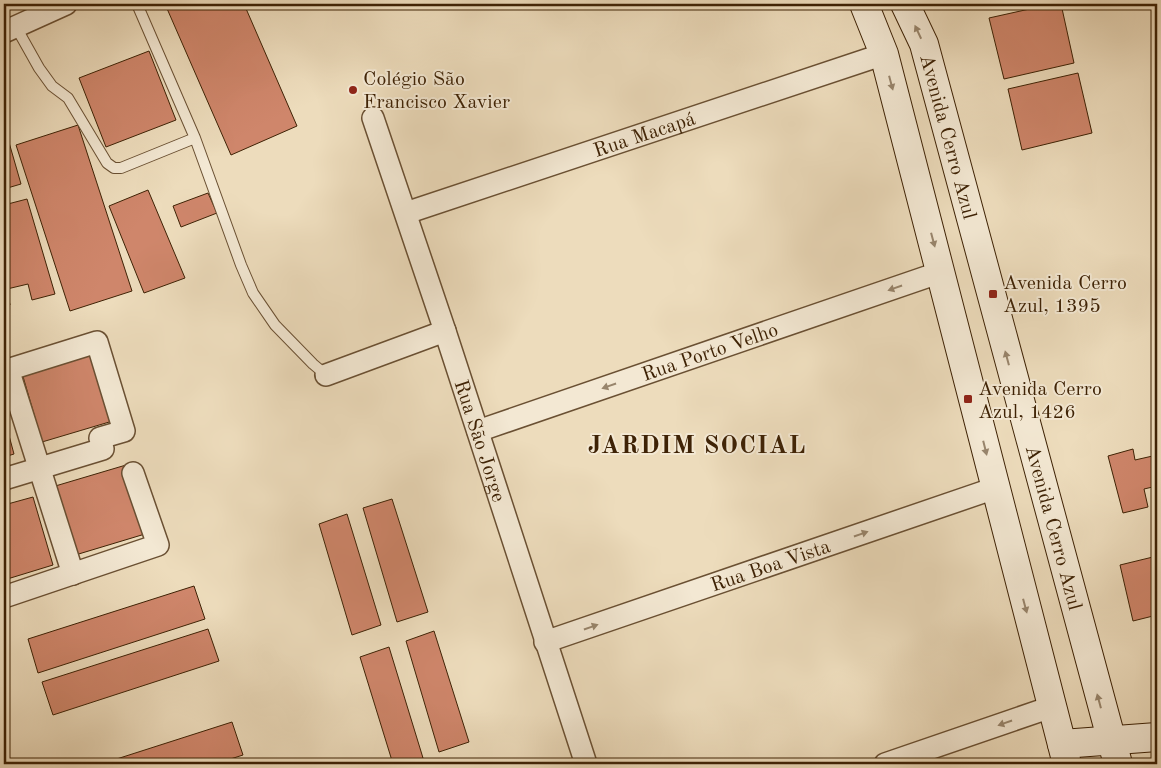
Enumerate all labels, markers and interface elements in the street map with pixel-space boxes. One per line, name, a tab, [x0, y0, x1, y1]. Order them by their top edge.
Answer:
one-way arrow	[914, 25, 922, 39]
street label: Avenida Cerro Azul	[915, 52, 979, 221]
place label: Colégio São Francisco Xavier	[363, 70, 510, 113]
one-way arrow	[888, 75, 896, 90]
marker: Colégio São Francisco Xavier	[347, 84, 359, 96]
street label: Rua Macapá	[591, 109, 698, 162]
one-way arrow	[929, 232, 937, 247]
place label: Avenida Cerro Azul, 1395	[1003, 274, 1127, 317]
one-way arrow	[887, 284, 902, 292]
marker: Avenida Cerro Azul, 1395	[987, 288, 999, 300]
street label: Rua Porto Velho	[640, 321, 781, 386]
one-way arrow	[1003, 350, 1011, 365]
street label: Rua São Jorge	[450, 378, 508, 505]
place label: Avenida Cerro Azul, 1426	[978, 380, 1102, 423]
one-way arrow	[601, 382, 616, 390]
marker: Avenida Cerro Azul, 1426	[962, 393, 974, 405]
district label: JARDIM SOCIAL	[588, 434, 806, 459]
one-way arrow	[981, 441, 989, 456]
street label: Avenida Cerro Azul	[1021, 443, 1084, 613]
one-way arrow	[854, 530, 869, 538]
street label: Rua Boa Vista	[708, 537, 833, 597]
one-way arrow	[1021, 598, 1029, 613]
one-way arrow	[584, 622, 599, 630]
one-way arrow	[1095, 693, 1103, 708]
one-way arrow	[998, 720, 1013, 727]

